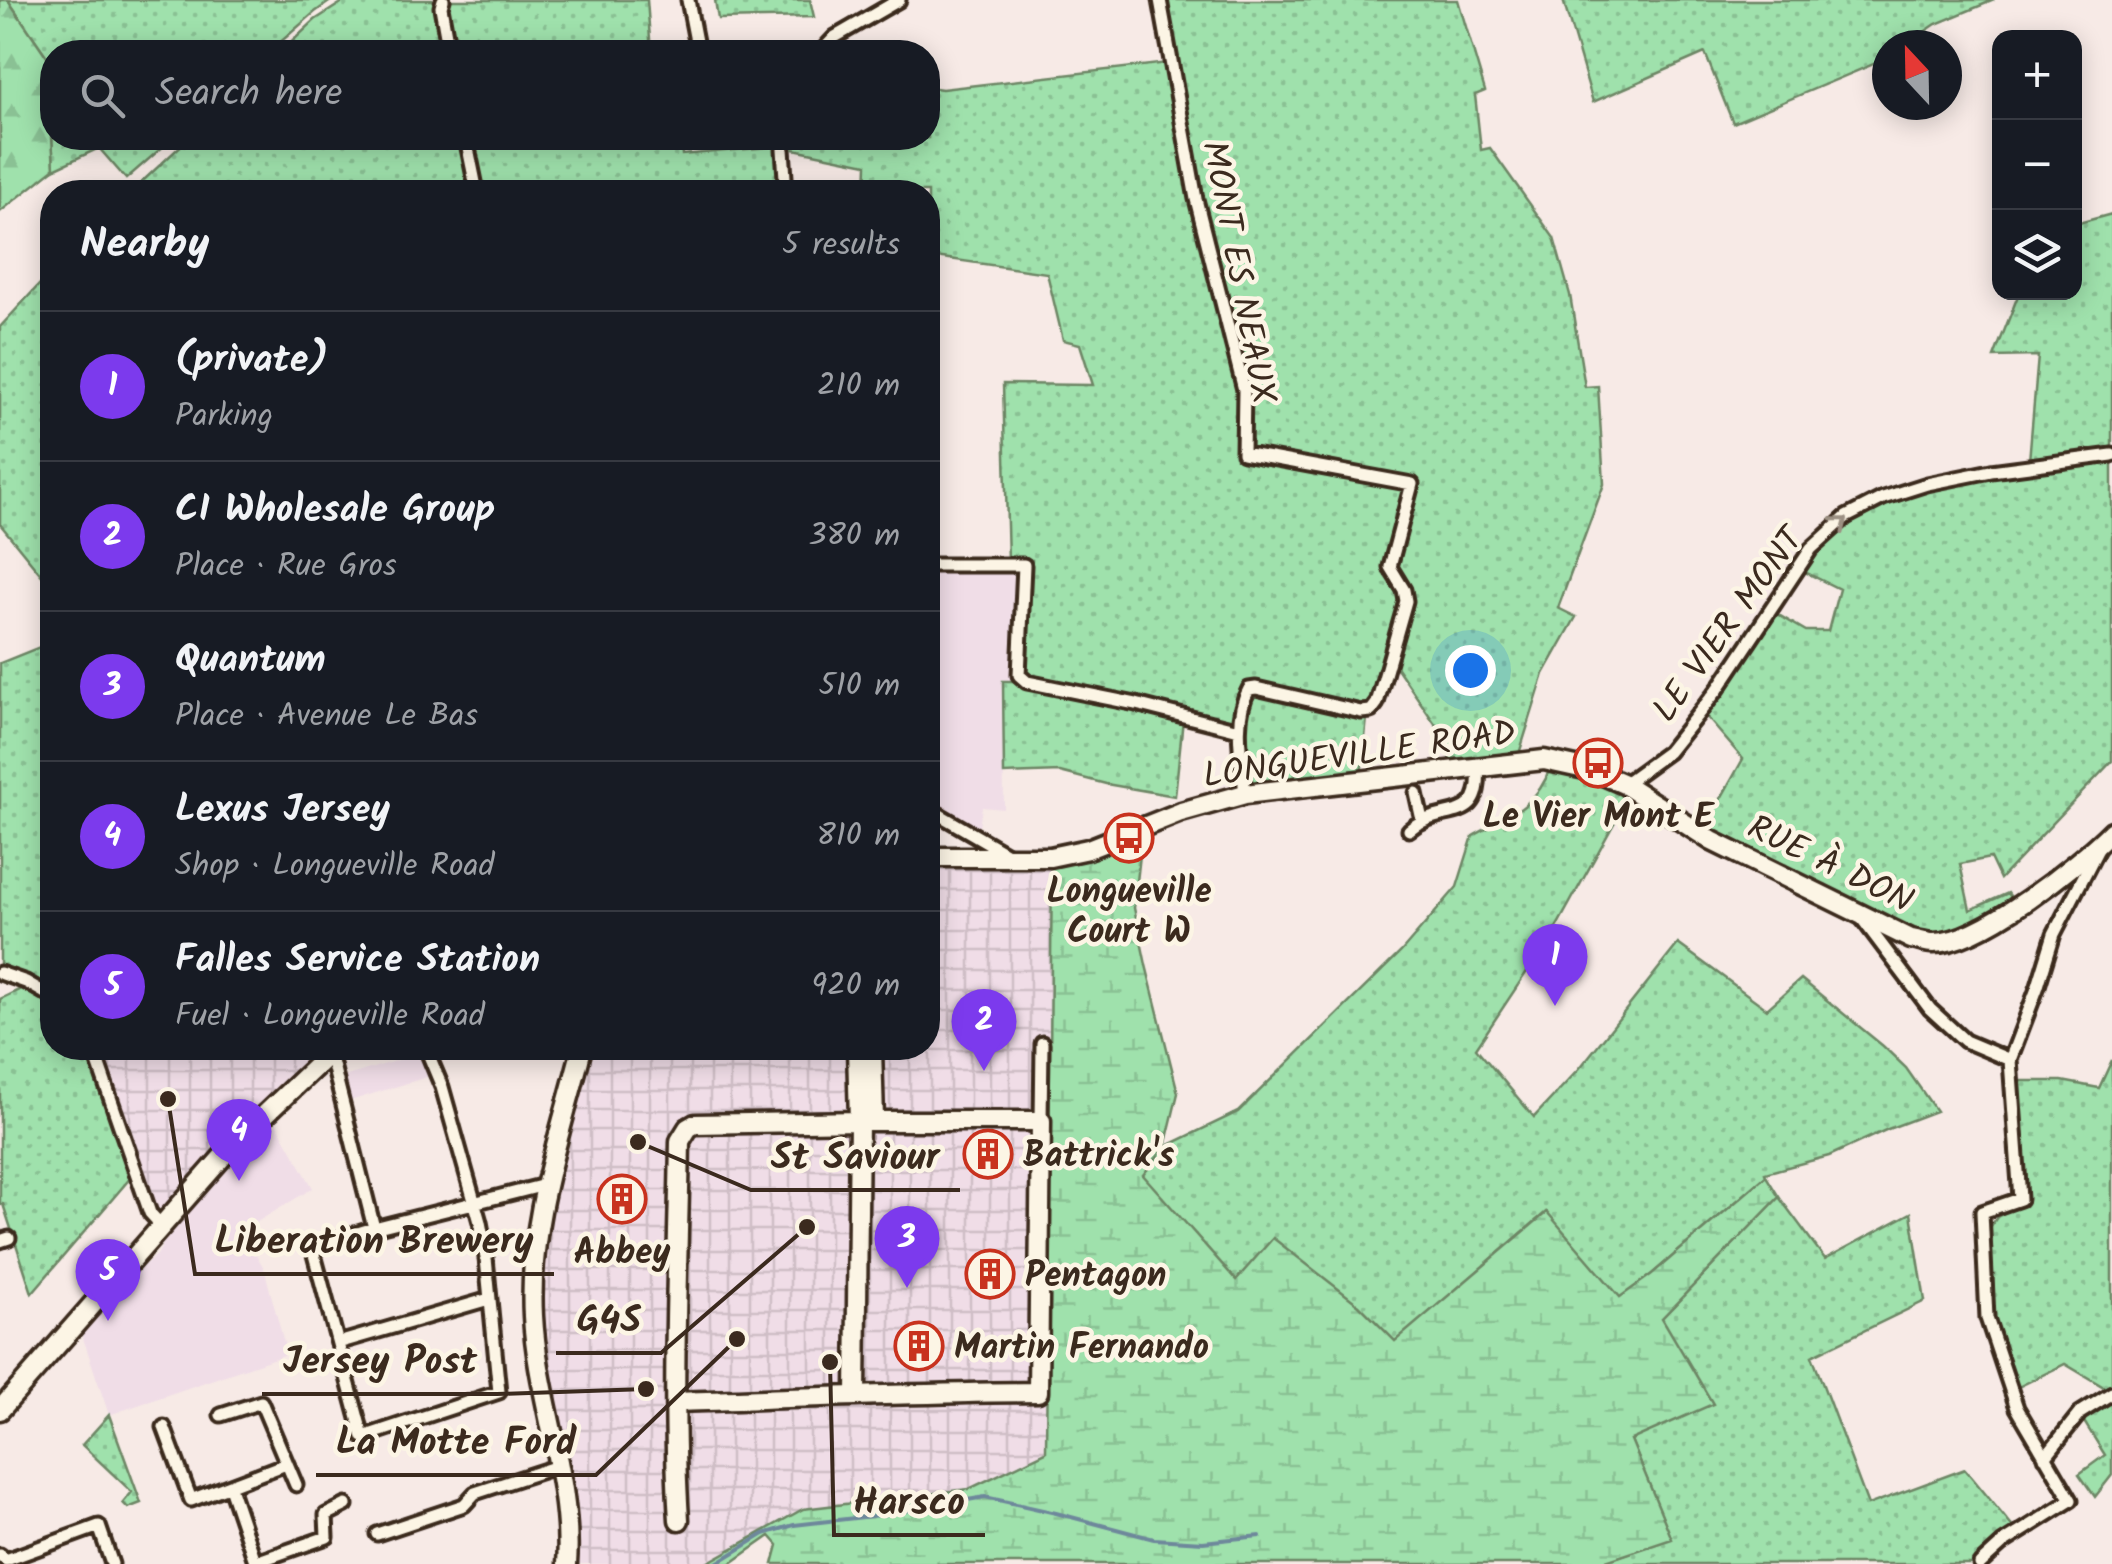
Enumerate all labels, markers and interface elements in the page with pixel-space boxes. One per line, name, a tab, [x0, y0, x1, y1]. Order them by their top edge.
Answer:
north arrow	[1872, 30, 1962, 120]
map controls	[1992, 30, 2082, 300]
button: +	[1992, 30, 2082, 120]
search box	[40, 40, 940, 150]
text: Search here	[155, 65, 342, 125]
icon: search	[75, 68, 130, 123]
button: −	[1992, 120, 2082, 210]
street label: MONT ES NEAUX	[1184, 136, 1290, 409]
button: layers	[1992, 210, 2082, 300]
text: Nearby	[80, 212, 209, 279]
text: 5 results	[782, 220, 900, 271]
text: (private)	[175, 331, 328, 391]
text: 1	[108, 361, 117, 412]
text: 210 m	[817, 361, 900, 412]
text: Parking	[175, 391, 273, 442]
text: CI Wholesale Group	[175, 481, 495, 541]
text: 2	[103, 511, 122, 562]
text: 380 m	[808, 511, 900, 562]
street label: LE VIER MONT	[1639, 514, 1821, 735]
one-way arrow	[1829, 517, 1847, 535]
text: Place · Rue Gros	[175, 541, 397, 592]
text: Quantum	[175, 631, 326, 691]
your location	[1445, 645, 1496, 696]
text: 3	[104, 661, 121, 712]
text: 510 m	[818, 661, 900, 712]
text: Place · Avenue Le Bas	[175, 691, 478, 742]
street label: LONGUEVILLE ROAD	[1200, 706, 1519, 806]
bus stop icon: Le Vier Mont E	[1572, 737, 1624, 789]
text: Lexus Jersey	[175, 781, 390, 841]
place label: Le Vier Mont E	[1483, 790, 1715, 846]
street label: RUE À DON	[1737, 801, 1922, 930]
text: 4	[104, 811, 121, 862]
text: 810 m	[816, 811, 900, 862]
bus stop icon: Longueville Court W	[1103, 812, 1155, 864]
text: Shop · Longueville Road	[175, 841, 494, 892]
place label: Longueville Court W	[1047, 865, 1211, 961]
pin: 1	[1522, 924, 1588, 1006]
text: Falles Service Station	[175, 931, 540, 991]
text: 5	[104, 961, 121, 1012]
text: 920 m	[811, 961, 900, 1012]
pin: 2	[952, 988, 1016, 1071]
text: Fuel · Longueville Road	[175, 991, 485, 1042]
pin: 4	[206, 1098, 272, 1181]
callout: St Saviour	[751, 1122, 960, 1190]
building icon: Battrick's	[962, 1128, 1014, 1180]
text: St Saviour	[771, 1129, 942, 1189]
place label: Battrick's	[1023, 1129, 1174, 1185]
building icon: Abbey	[596, 1173, 648, 1225]
callout: Liberation Brewery	[195, 1206, 554, 1274]
pin: 3	[874, 1206, 940, 1288]
text: Liberation Brewery	[215, 1213, 534, 1273]
place label: Abbey	[573, 1226, 671, 1282]
pin: 5	[76, 1238, 140, 1321]
building icon: Pentagon	[964, 1248, 1016, 1300]
place label: Pentagon	[1025, 1249, 1167, 1305]
callout: G4S	[556, 1285, 661, 1353]
text: G4S	[577, 1292, 641, 1352]
building icon: Martin Fernando	[893, 1320, 945, 1372]
place label: Martin Fernando	[954, 1321, 1209, 1377]
callout: Jersey Post	[262, 1326, 497, 1394]
text: Jersey Post	[283, 1333, 478, 1393]
callout: La Motte Ford	[316, 1407, 596, 1475]
text: La Motte Ford	[336, 1414, 578, 1474]
callout: Harsco	[834, 1467, 985, 1535]
text: Harsco	[853, 1474, 965, 1534]

